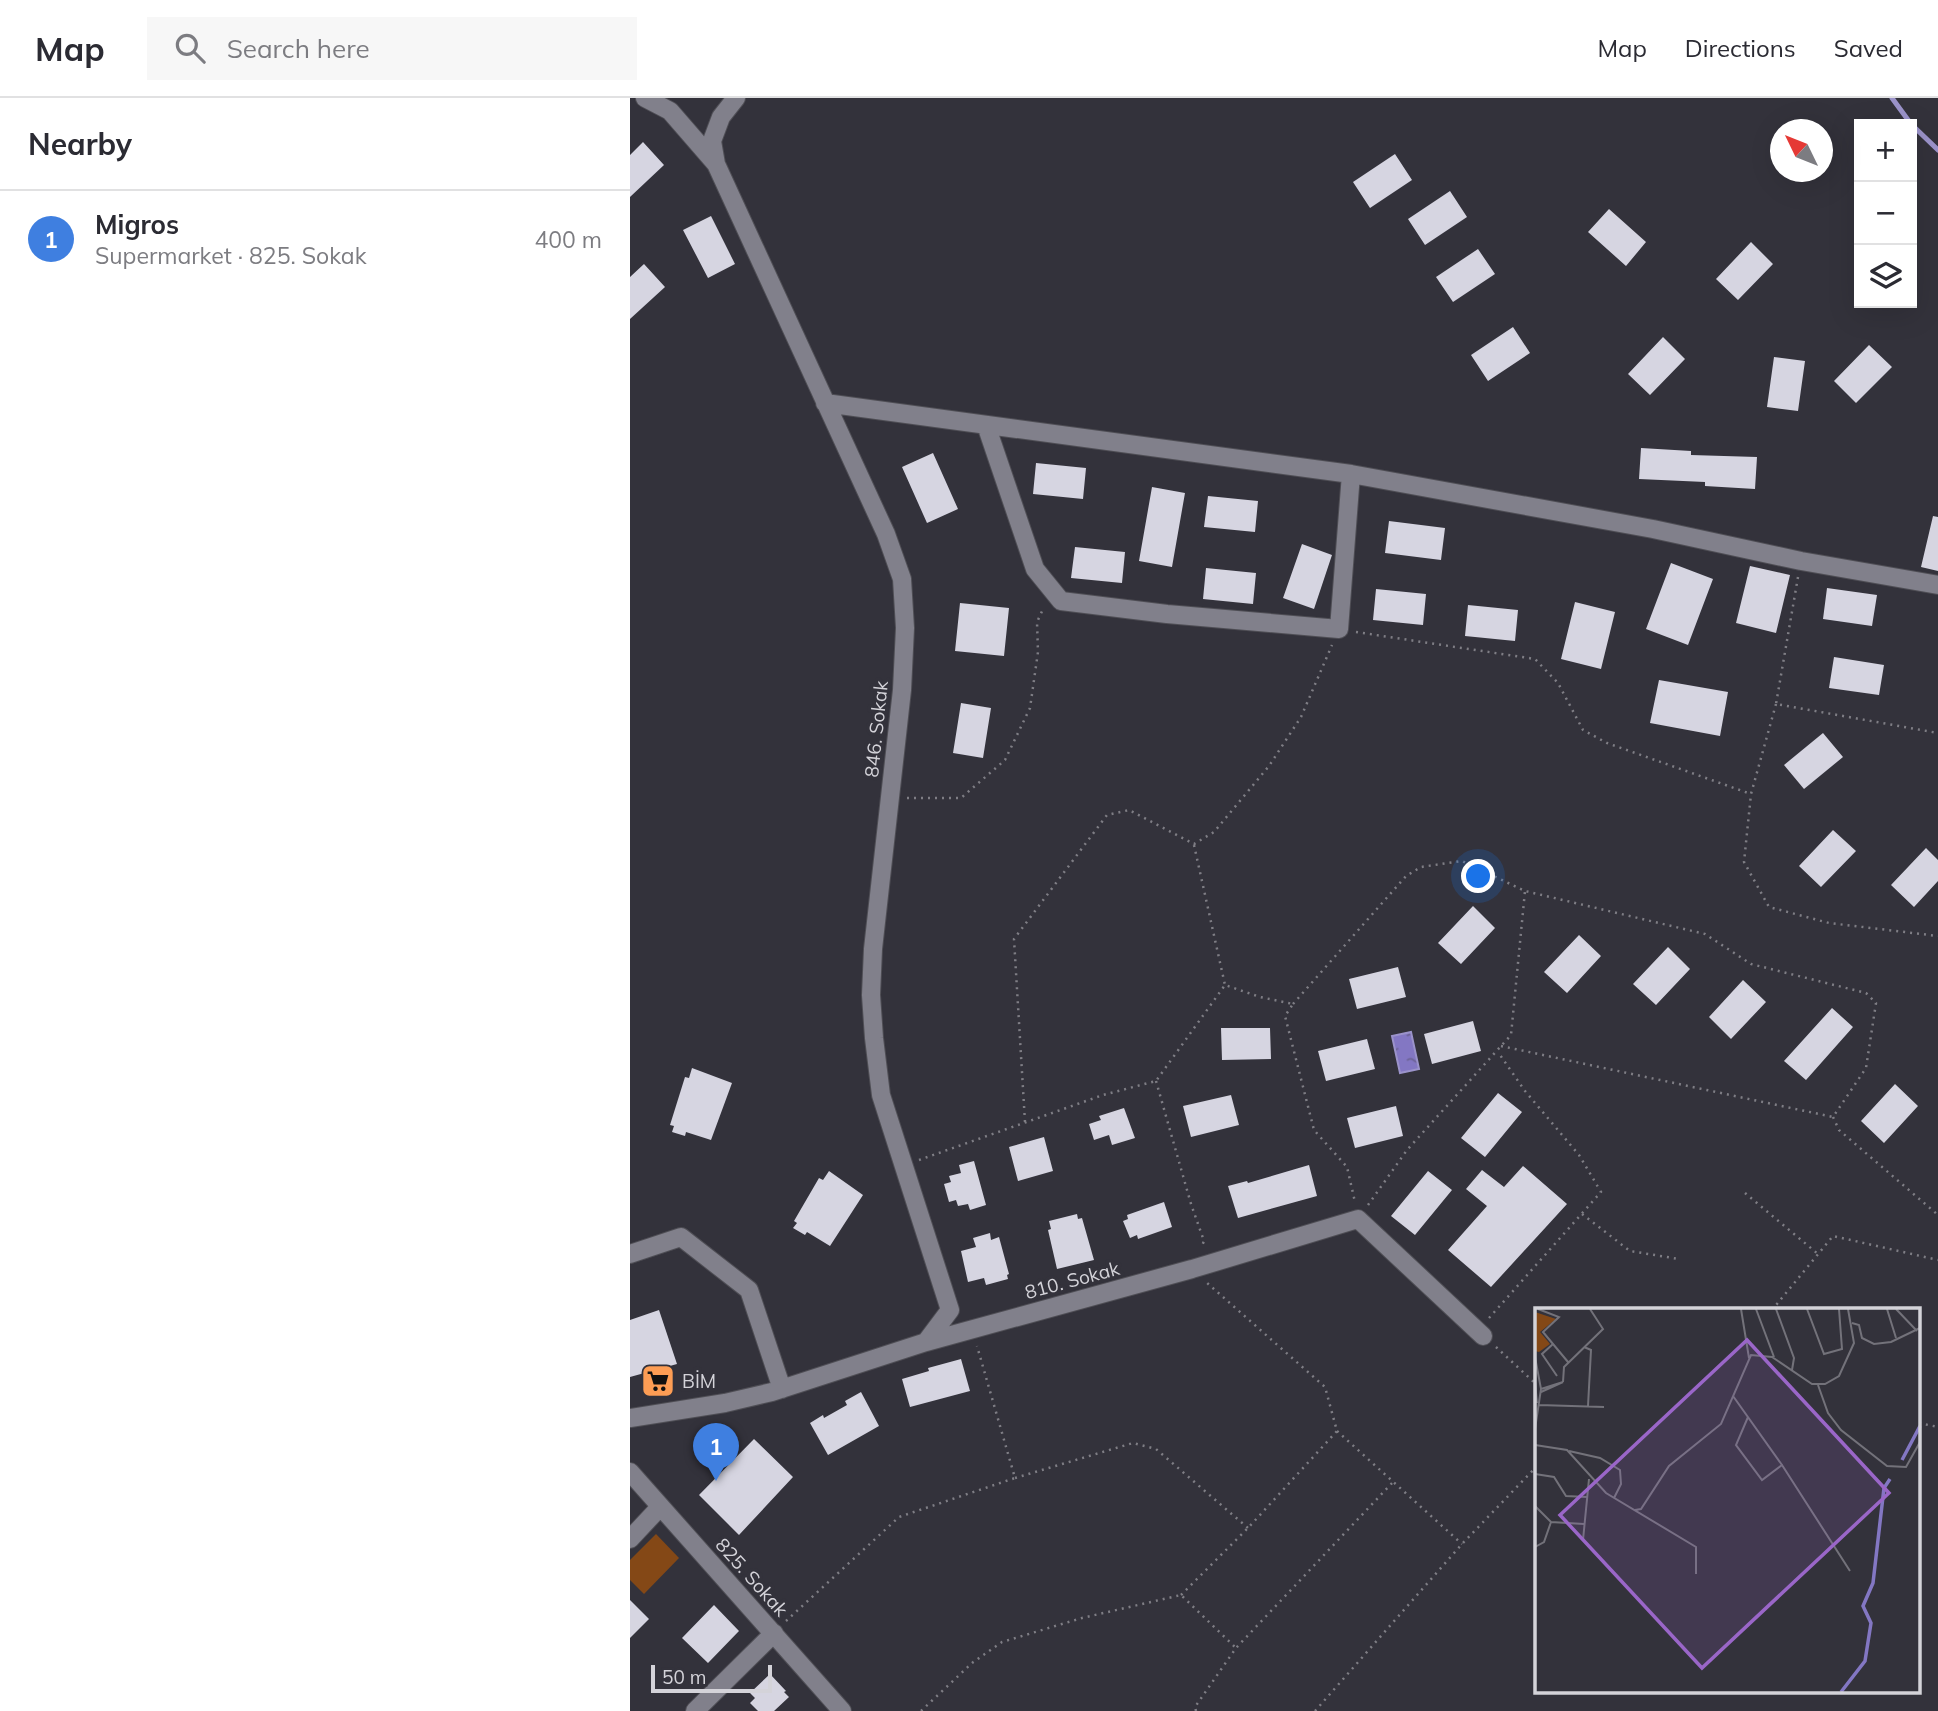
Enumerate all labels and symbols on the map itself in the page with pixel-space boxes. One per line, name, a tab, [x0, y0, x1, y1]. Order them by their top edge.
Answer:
north arrow	[1770, 119, 1833, 182]
street label: 846. Sokak	[859, 679, 893, 779]
your location	[1461, 859, 1495, 893]
street label: 810. Sokak	[1022, 1256, 1122, 1304]
inset map	[1535, 1308, 1920, 1694]
supermarket icon: BİM	[639, 1362, 677, 1400]
place label: BİM	[682, 1369, 716, 1393]
pin: 1	[693, 1423, 739, 1481]
street label: 825. Sokak	[711, 1533, 794, 1621]
scale bar	[651, 1662, 772, 1694]

